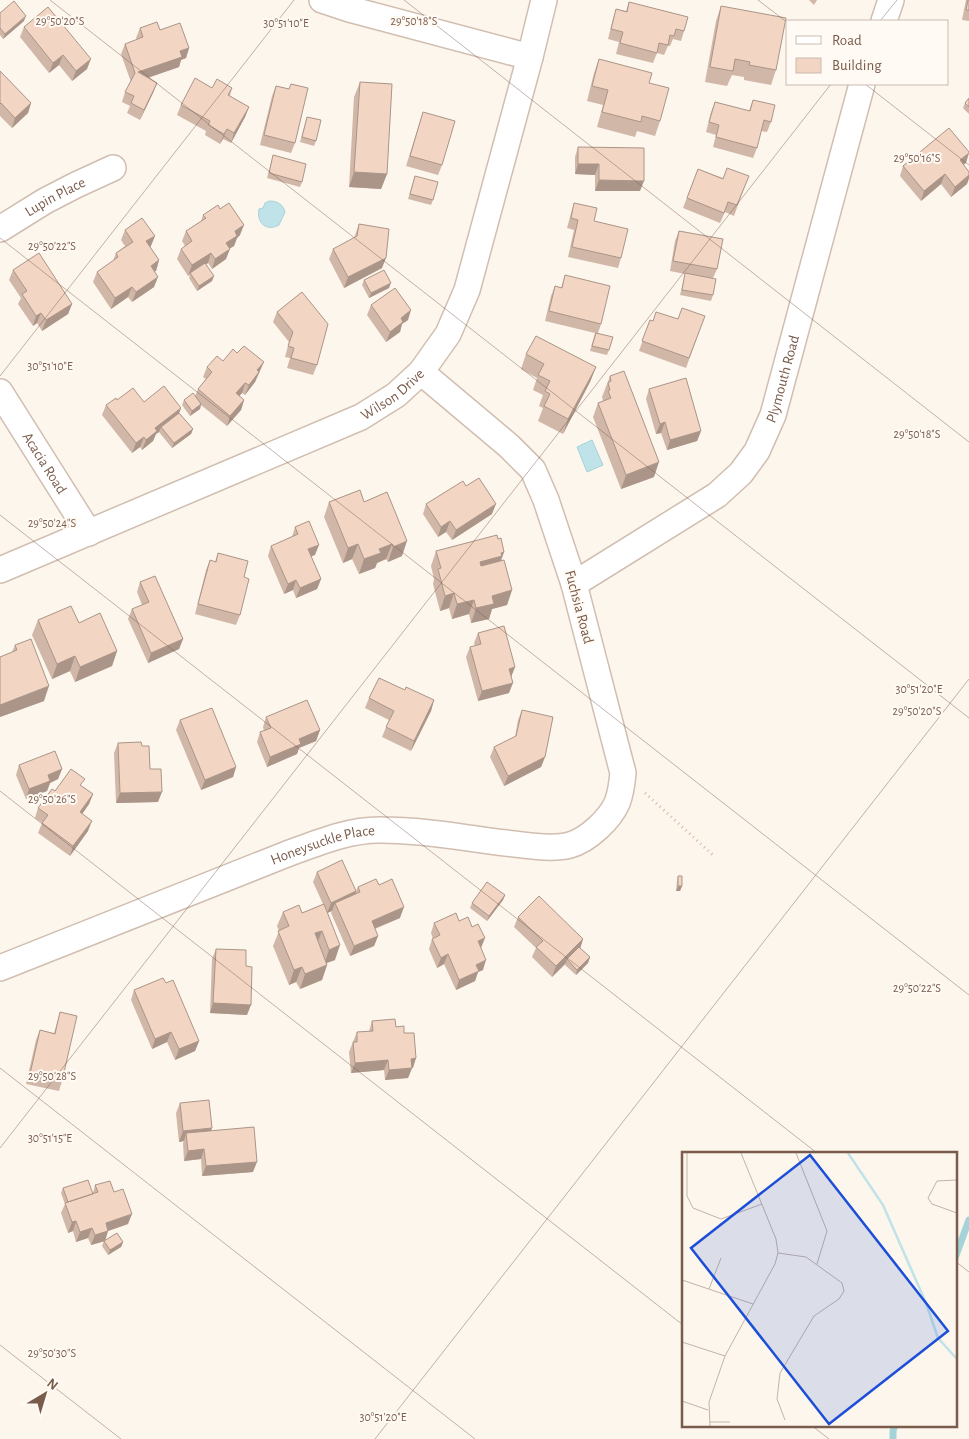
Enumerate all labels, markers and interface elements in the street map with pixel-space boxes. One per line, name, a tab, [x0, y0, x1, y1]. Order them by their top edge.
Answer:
text: 29°50'20"S	[36, 15, 85, 27]
text: 29°50'18"S	[391, 15, 438, 27]
text: 30°51'10"E	[263, 17, 309, 29]
legend	[786, 20, 949, 85]
text: Road	[832, 33, 862, 48]
text: Building	[832, 58, 882, 73]
text: 29°50'16"S	[894, 152, 941, 164]
street label: Lupin Place	[22, 174, 88, 219]
text: 29°50'22"S	[28, 240, 76, 252]
street label: Plymouth Road	[763, 333, 802, 425]
text: 30°51'10"E	[27, 360, 73, 372]
street label: Wilson Drive	[358, 366, 427, 423]
text: 29°50'18"S	[894, 428, 941, 440]
street label: Acacia Road	[20, 430, 70, 497]
text: 29°50'24"S	[28, 517, 76, 529]
street label: Fuchsia Road	[562, 569, 596, 646]
text: 30°51'20"E	[896, 683, 943, 695]
text: 29°50'20"S	[893, 705, 942, 717]
text: 29°50'26"S	[28, 793, 76, 805]
street label: Honeysuckle Place	[268, 822, 375, 867]
text: 29°50'22"S	[893, 982, 941, 994]
text: 29°50'28"S	[28, 1070, 76, 1082]
text: 30°51'15"E	[28, 1132, 72, 1144]
inset map	[682, 1152, 956, 1426]
text: 29°50'30"S	[28, 1347, 76, 1359]
north arrow	[20, 1369, 70, 1419]
text: N	[44, 1376, 61, 1393]
text: 30°51'20"E	[360, 1411, 407, 1423]

